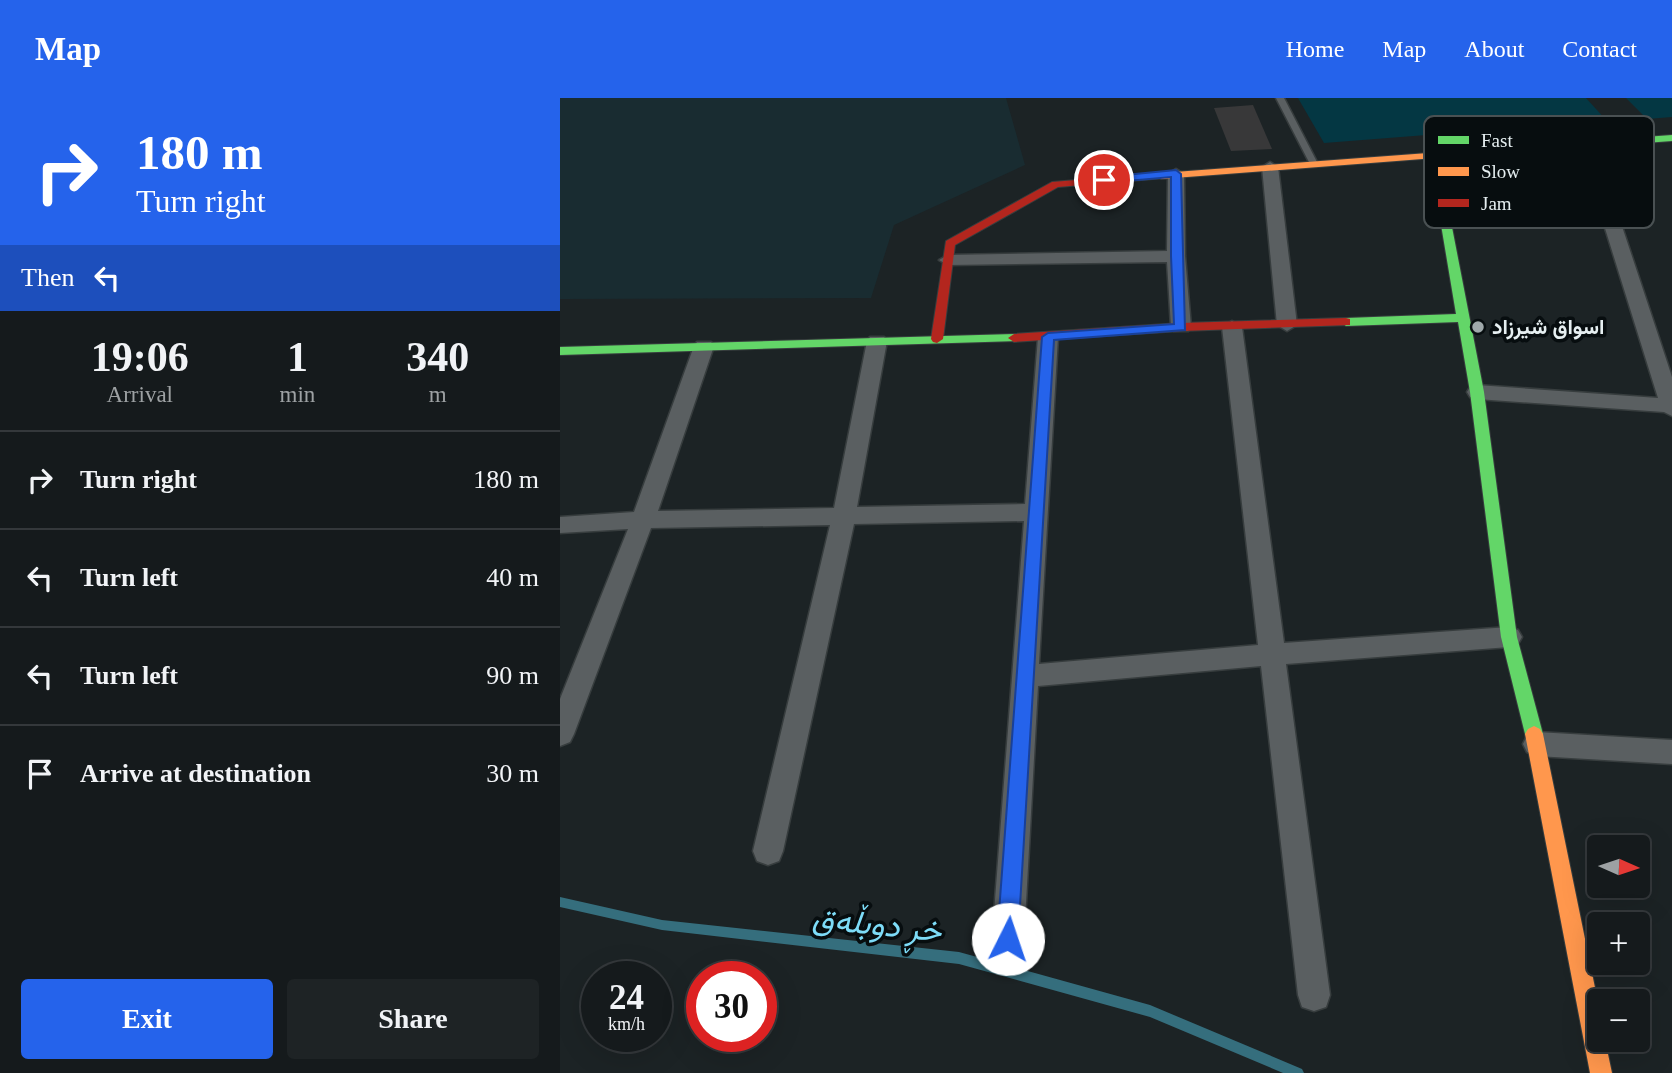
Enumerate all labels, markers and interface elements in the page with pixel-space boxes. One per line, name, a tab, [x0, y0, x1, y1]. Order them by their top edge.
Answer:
text: Map	[35, 31, 101, 67]
text: Home	[1286, 36, 1344, 62]
text: Map	[1382, 36, 1426, 62]
text: About	[1464, 36, 1524, 62]
text: Contact	[1562, 36, 1637, 62]
legend	[1424, 116, 1654, 228]
text: 180 m	[136, 125, 263, 180]
icon: right	[21, 126, 112, 217]
text: Fast	[1481, 130, 1513, 151]
pin	[1074, 150, 1134, 210]
icon: arrive	[1085, 161, 1123, 199]
text: Slow	[1481, 161, 1520, 182]
text: Turn right	[136, 183, 266, 219]
text: Jam	[1481, 193, 1512, 214]
icon: left	[88, 259, 126, 297]
text: Then	[21, 263, 74, 292]
place label: اسواق شيرزاد	[1492, 315, 1605, 340]
marker: اسواق شيرزاد	[1470, 319, 1486, 335]
text: 19:06	[91, 334, 189, 380]
text: 1	[287, 334, 308, 380]
text: 340	[406, 334, 469, 380]
text: Arrival	[107, 382, 173, 407]
text: min	[280, 382, 315, 407]
text: m	[429, 382, 447, 407]
icon: right	[21, 461, 59, 499]
text: Turn right	[80, 465, 197, 494]
text: 180 m	[473, 465, 539, 494]
icon: left	[21, 559, 59, 597]
text: Turn left	[80, 563, 178, 592]
text: 40 m	[486, 563, 539, 592]
icon: left	[21, 657, 59, 695]
text: Turn left	[80, 661, 178, 690]
text: 90 m	[486, 661, 539, 690]
icon: arrive	[21, 755, 59, 793]
text: Arrive at destination	[80, 759, 311, 788]
text: 30 m	[486, 759, 539, 788]
north arrow	[1587, 835, 1650, 898]
map controls	[1587, 835, 1650, 1052]
water label: خڕ دوبڵەق	[810, 898, 945, 957]
position arrow	[971, 902, 1045, 976]
button: +	[1587, 912, 1650, 975]
speed limit sign: 30	[686, 961, 777, 1052]
text: 24	[609, 978, 644, 1017]
button: Exit	[21, 979, 273, 1059]
button: Share	[287, 979, 539, 1059]
button: −	[1587, 989, 1650, 1052]
text: km/h	[608, 1014, 645, 1034]

